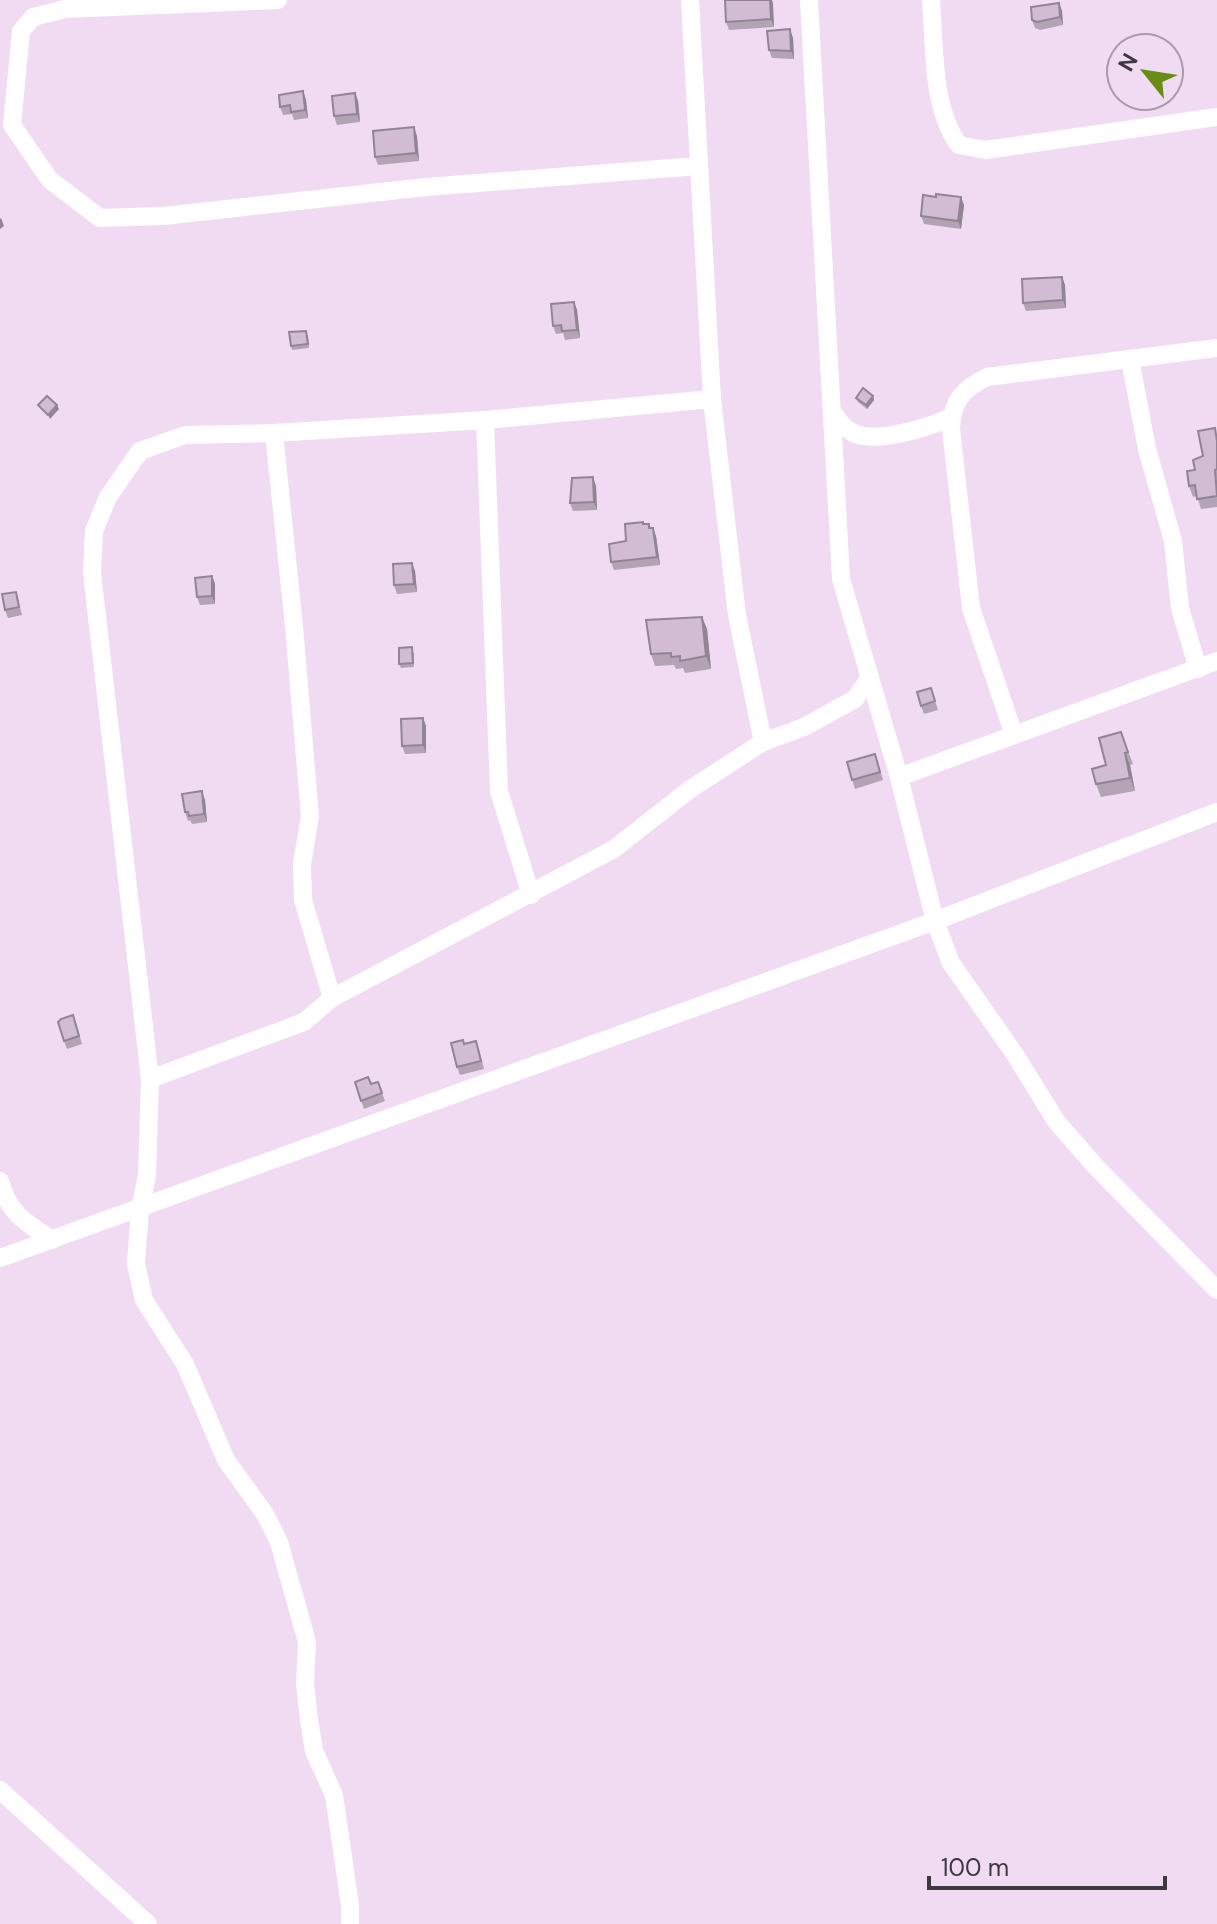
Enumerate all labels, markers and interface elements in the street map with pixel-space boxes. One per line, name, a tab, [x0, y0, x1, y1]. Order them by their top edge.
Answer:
north arrow	[1105, 32, 1185, 112]
text: N	[1112, 48, 1145, 76]
scale bar	[929, 1840, 1165, 1890]
text: 100 m	[941, 1852, 1009, 1883]

